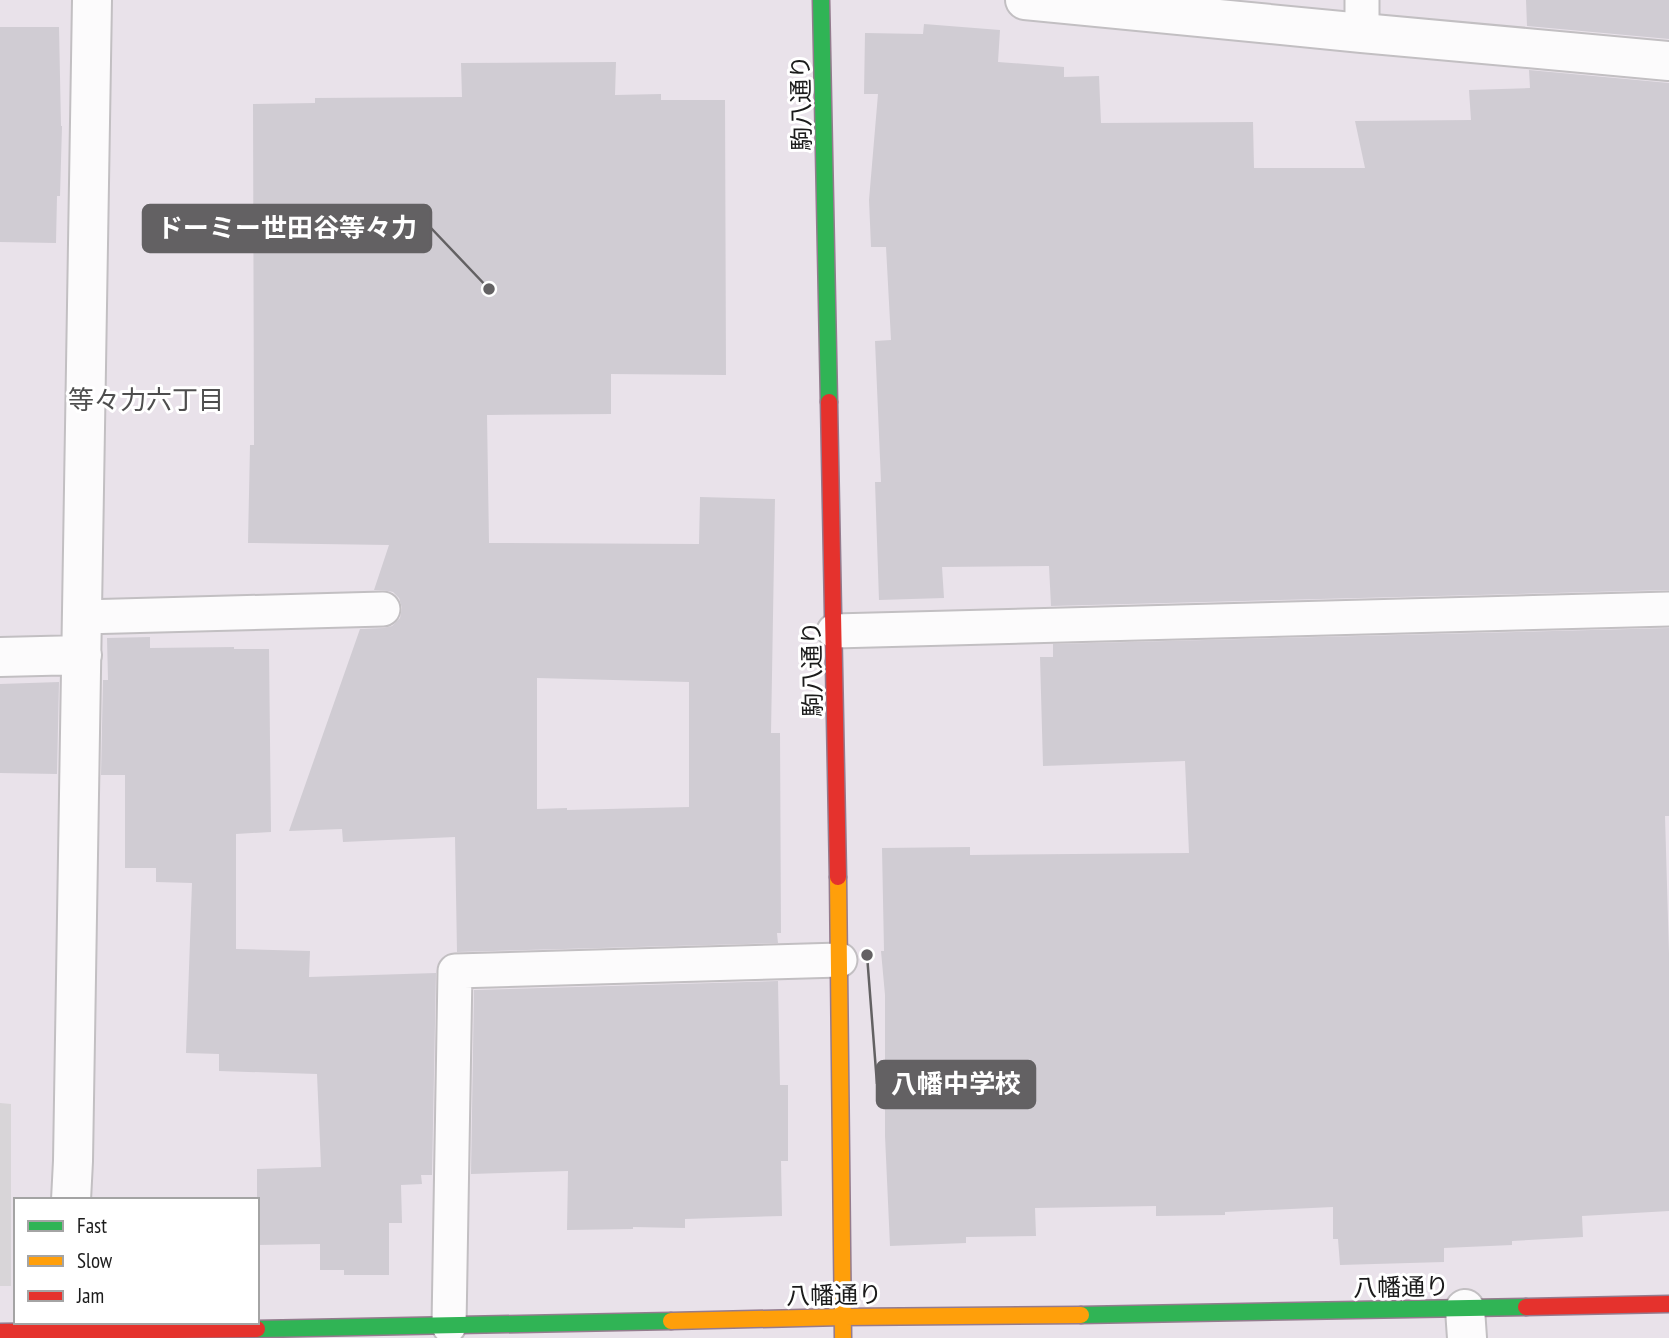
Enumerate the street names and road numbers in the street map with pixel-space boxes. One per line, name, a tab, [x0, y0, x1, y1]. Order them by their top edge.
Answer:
street label: 駒八通り	[785, 55, 817, 151]
street label: 駒八通り	[796, 621, 828, 717]
street label: 八幡通り	[1353, 1271, 1449, 1303]
street label: 八幡通り	[786, 1279, 882, 1311]

